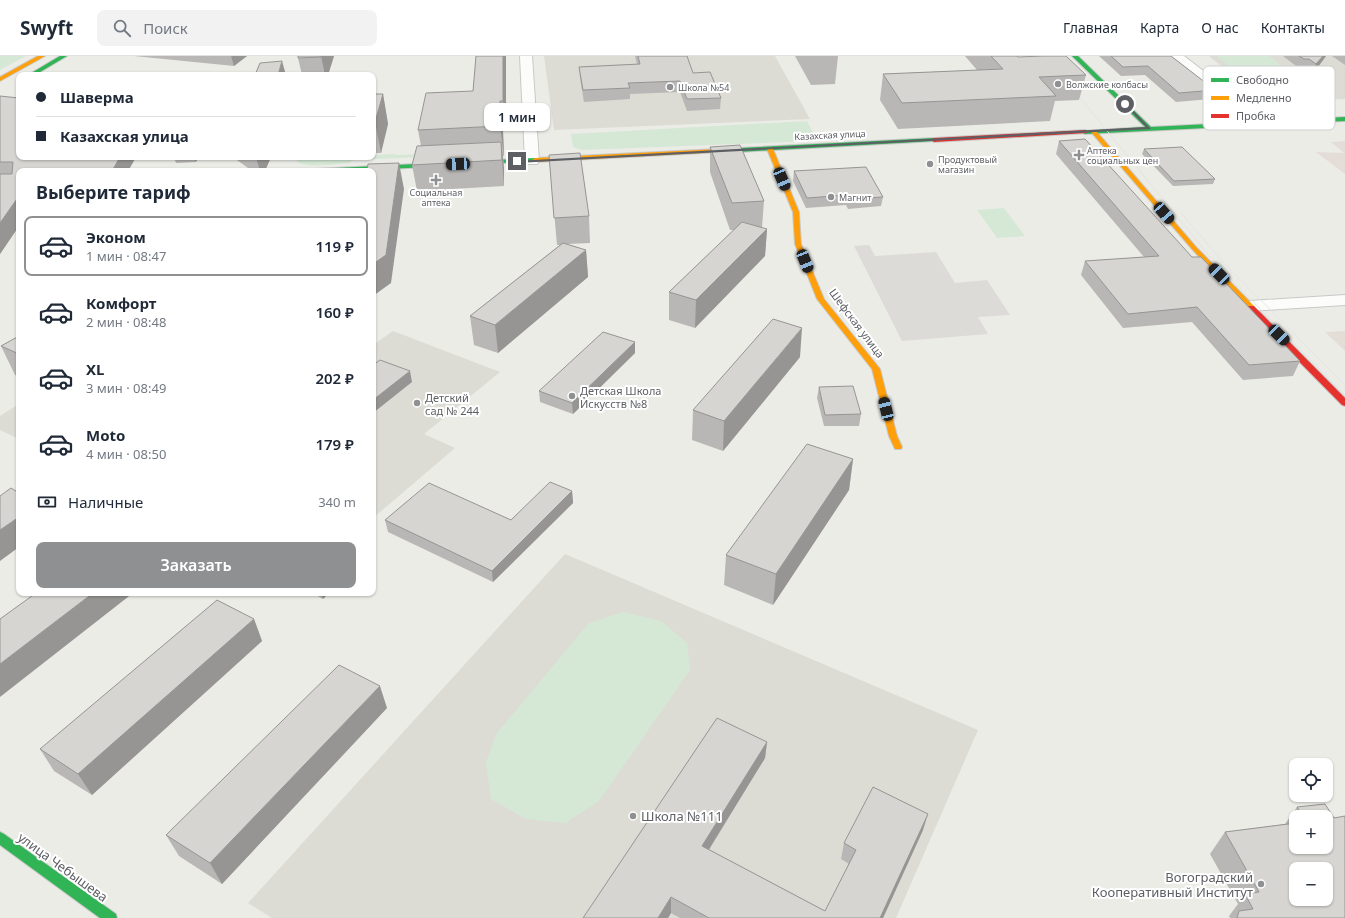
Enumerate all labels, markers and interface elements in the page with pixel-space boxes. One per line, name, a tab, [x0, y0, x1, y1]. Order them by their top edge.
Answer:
search box	[97, 10, 377, 46]
text: Swyft	[20, 15, 73, 41]
icon: search	[111, 17, 133, 39]
text: Поиск	[143, 18, 188, 38]
text: Главная	[1063, 18, 1118, 37]
text: Карта	[1140, 18, 1179, 37]
text: О нас	[1201, 18, 1239, 37]
text: Контакты	[1261, 18, 1325, 37]
legend	[1203, 66, 1335, 130]
text: Свободно	[1236, 72, 1289, 87]
place label: Волжские колбасы	[1066, 78, 1148, 91]
marker: Волжские колбасы	[1053, 79, 1063, 89]
place label: Школа №54	[678, 81, 729, 94]
marker: Школа №54	[665, 82, 675, 92]
text: Шаверма	[60, 87, 134, 107]
text: Медленно	[1236, 90, 1291, 105]
route start	[1116, 95, 1134, 113]
callout: 1 мин	[484, 103, 550, 131]
text: 1 мин	[498, 108, 536, 126]
text: Пробка	[1236, 108, 1276, 123]
text: Казахская улица	[60, 126, 189, 146]
street label: Казахская улица	[794, 127, 866, 143]
place label: Аптека социальных цен	[1087, 144, 1158, 167]
marker: Аптека социальных цен	[1074, 150, 1084, 160]
route end	[508, 152, 526, 170]
place label: Продуктовый магазин	[938, 153, 997, 176]
car	[446, 157, 470, 171]
marker: Продуктовый магазин	[925, 159, 935, 169]
car	[772, 166, 792, 192]
marker: Социальная аптека	[431, 175, 441, 185]
text: Выберите тариф	[36, 180, 191, 204]
place label: Социальная аптека	[409, 186, 463, 209]
place label: Магнит	[839, 191, 872, 204]
marker: Магнит	[826, 192, 836, 202]
car	[1152, 200, 1176, 226]
text: Эконом	[86, 227, 146, 247]
icon: car	[38, 228, 74, 264]
text: 119 ₽	[315, 236, 354, 256]
text: 1 мин · 08:47	[86, 247, 166, 265]
car	[795, 248, 815, 274]
car	[1206, 261, 1232, 287]
street label: Шефская улица	[826, 285, 888, 361]
text: Комфорт	[86, 293, 156, 313]
icon: car	[38, 294, 74, 330]
text: 160 ₽	[315, 302, 354, 322]
text: 2 мин · 08:48	[86, 313, 166, 331]
car	[1266, 322, 1292, 348]
text: XL	[86, 359, 104, 379]
icon: car	[38, 360, 74, 396]
text: 202 ₽	[315, 368, 354, 388]
text: 3 мин · 08:49	[86, 379, 166, 397]
place label: Детская Школа Искусств №8	[580, 383, 661, 411]
place label: Детский сад № 244	[425, 390, 480, 418]
marker: Детская Школа Искусств №8	[567, 391, 577, 401]
car	[877, 396, 895, 422]
marker: Детский сад № 244	[412, 398, 422, 408]
text: Moto	[86, 425, 125, 445]
icon: car	[38, 426, 74, 462]
text: 179 ₽	[315, 434, 354, 454]
text: 4 мин · 08:50	[86, 445, 166, 463]
icon: cash	[36, 491, 58, 513]
text: Наличные	[68, 492, 143, 512]
text: 340 m	[318, 493, 356, 511]
button: Заказать	[36, 542, 356, 588]
map controls	[1289, 758, 1333, 906]
button: locate	[1289, 758, 1333, 802]
place label: Школа №111	[641, 807, 723, 825]
button: +	[1289, 810, 1333, 854]
marker: Школа №111	[628, 811, 638, 821]
street label: улица Чебышева	[14, 828, 112, 906]
button: −	[1289, 862, 1333, 906]
place label: Вогоградский Кооперативный Институт	[1092, 868, 1253, 901]
marker: Вогоградский Кооперативный Институт	[1256, 879, 1266, 889]

